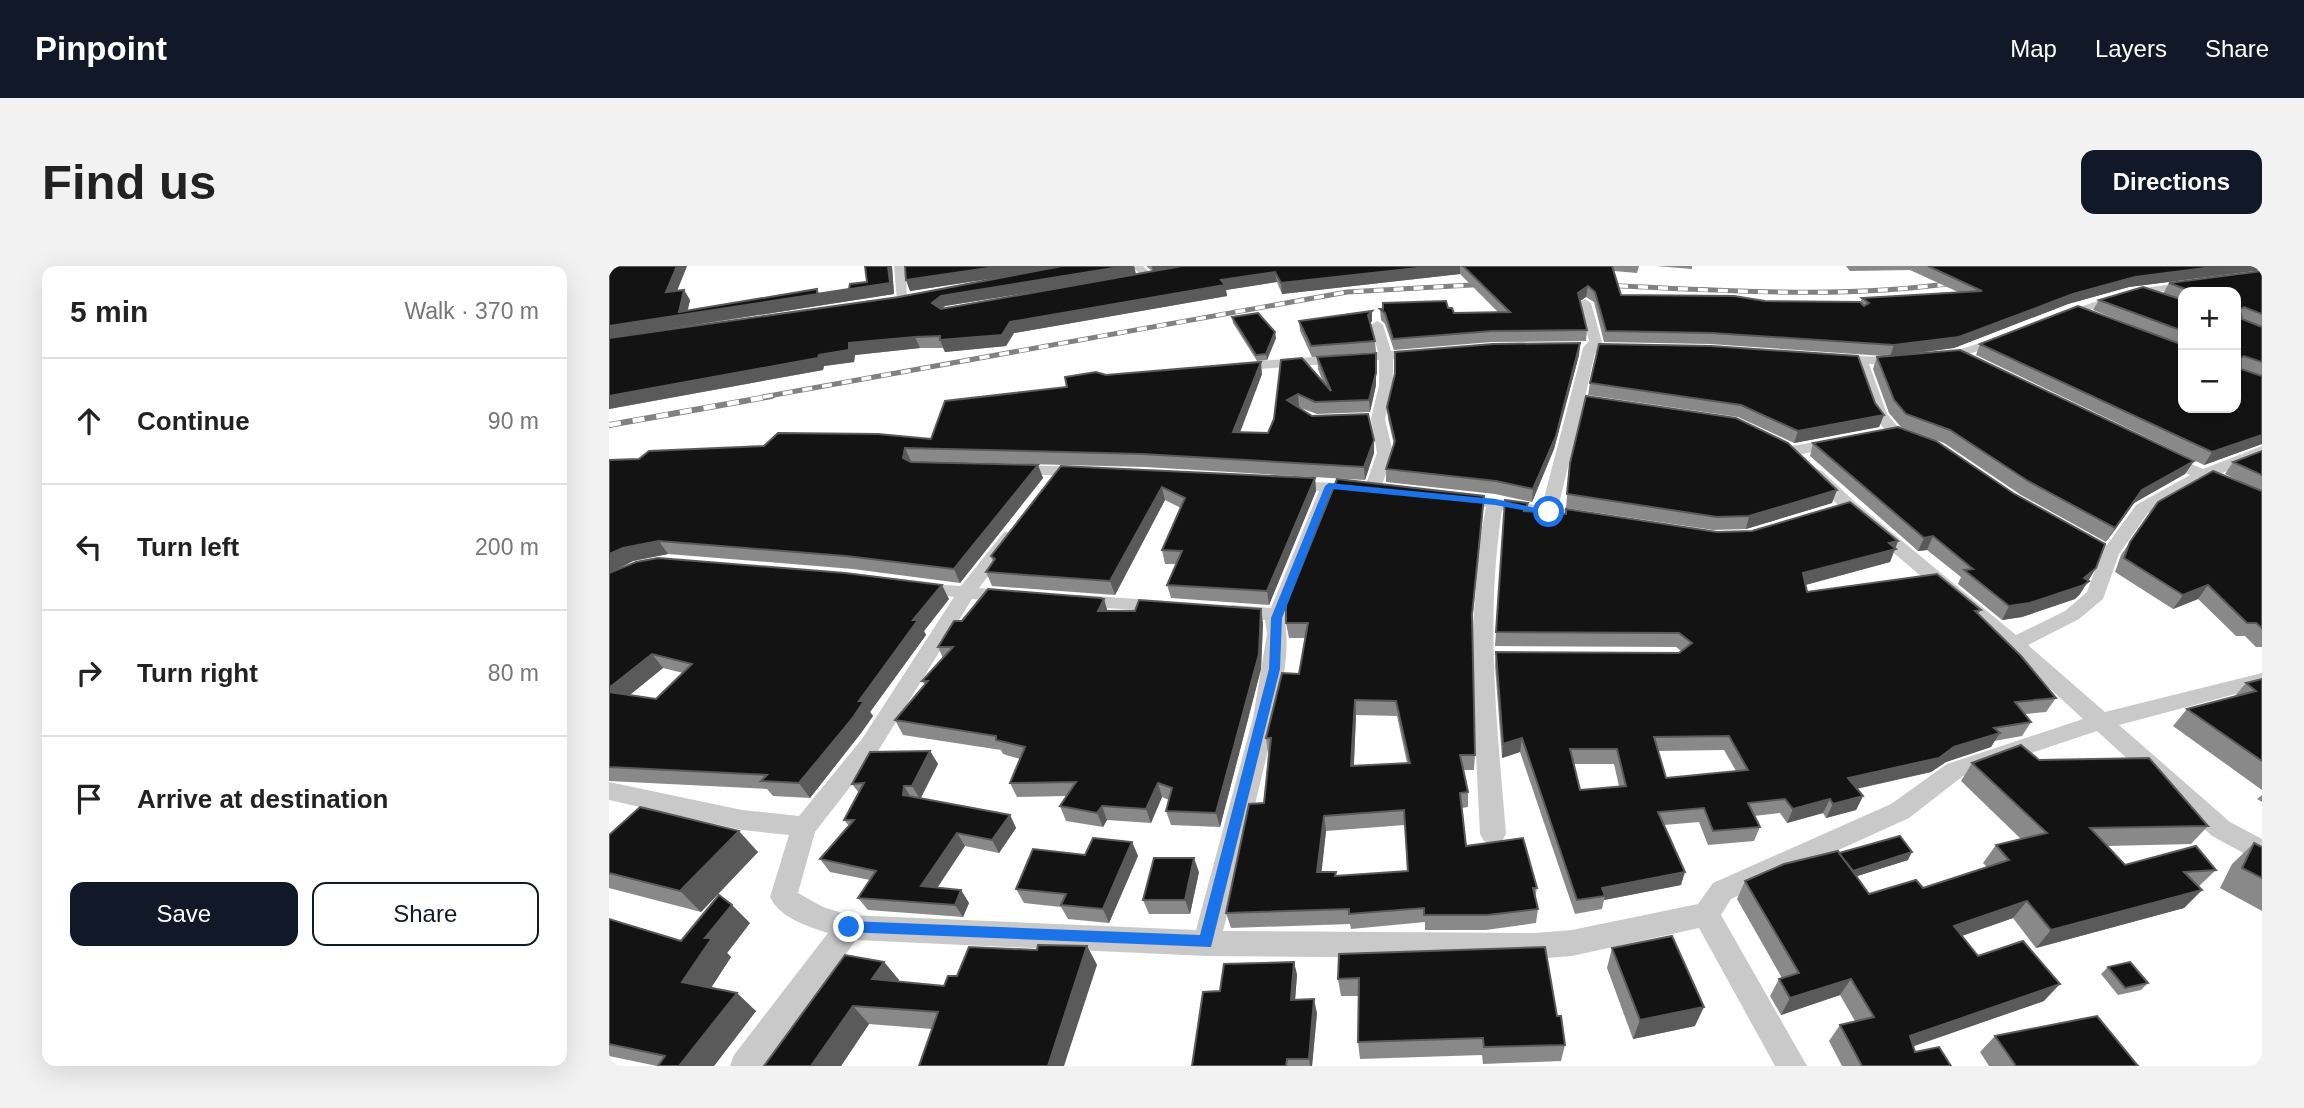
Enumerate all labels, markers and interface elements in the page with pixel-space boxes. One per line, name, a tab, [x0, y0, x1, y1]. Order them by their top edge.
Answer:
text: Pinpoint	[35, 30, 167, 67]
text: Map	[2010, 35, 2057, 62]
text: Layers	[2095, 35, 2167, 62]
text: Share	[2205, 35, 2269, 62]
button: Directions	[2081, 150, 2262, 214]
text: Find us	[42, 155, 216, 209]
map controls	[2178, 287, 2241, 413]
button: +	[2178, 287, 2241, 350]
text: 5 min	[70, 295, 148, 328]
text: Walk · 370 m	[404, 298, 539, 324]
button: −	[2178, 350, 2241, 413]
icon: ahead	[70, 402, 108, 440]
text: Continue	[137, 406, 250, 436]
text: 90 m	[488, 408, 539, 434]
route start	[1533, 496, 1564, 527]
icon: left	[70, 528, 108, 566]
text: Turn left	[137, 532, 239, 562]
text: 200 m	[475, 534, 539, 560]
icon: right	[70, 654, 108, 692]
text: Turn right	[137, 658, 258, 688]
text: 80 m	[488, 660, 539, 686]
icon: arrive	[70, 780, 108, 818]
text: Arrive at destination	[137, 784, 388, 814]
button: Save	[70, 882, 298, 946]
button: Share	[312, 882, 539, 946]
route end	[833, 911, 864, 942]

